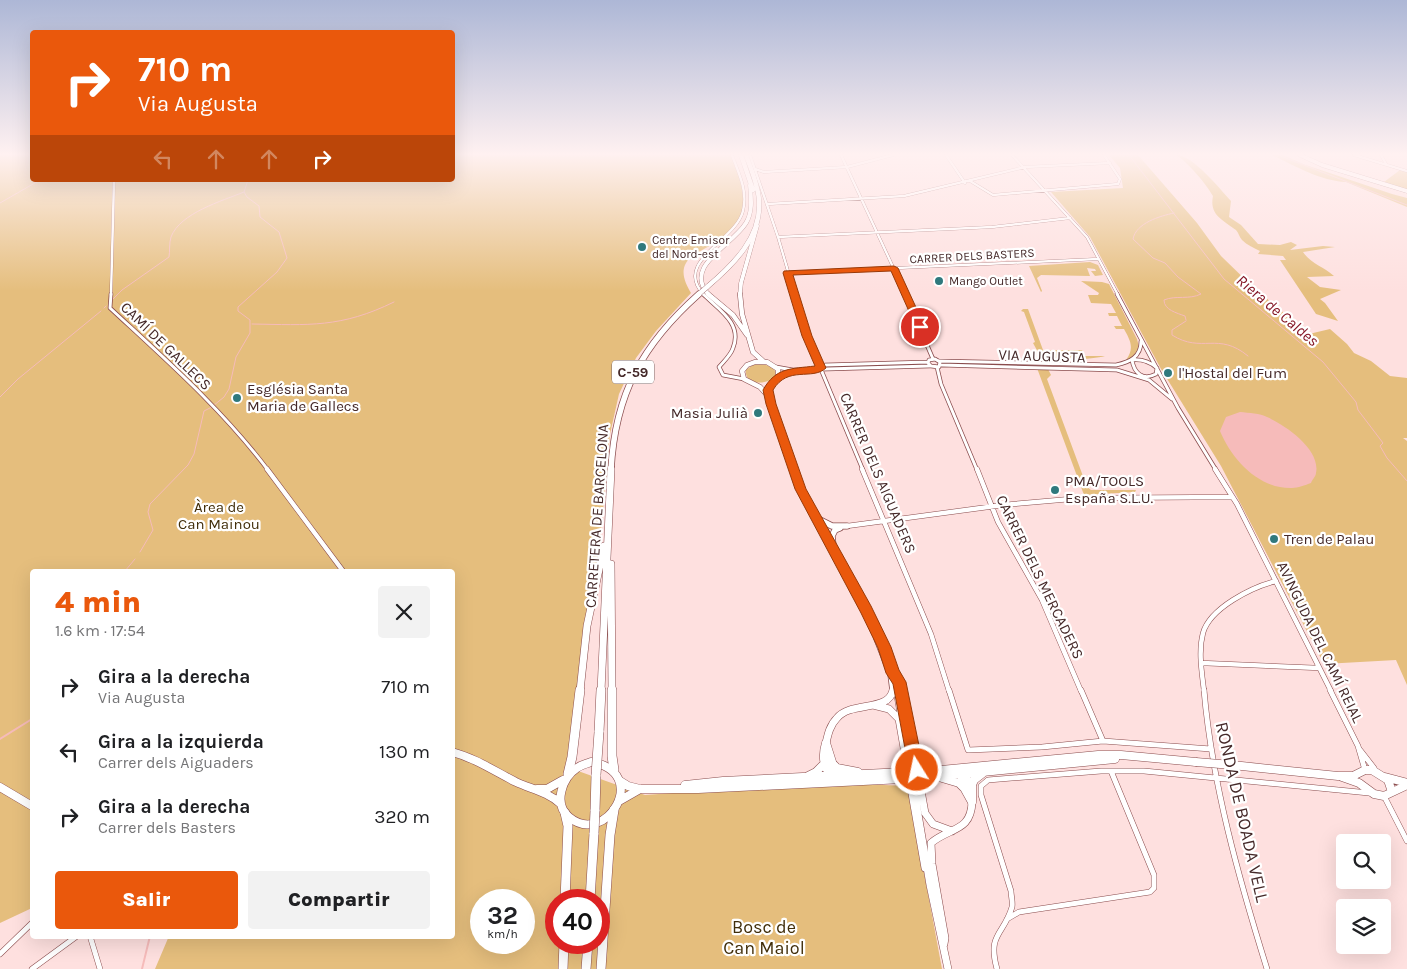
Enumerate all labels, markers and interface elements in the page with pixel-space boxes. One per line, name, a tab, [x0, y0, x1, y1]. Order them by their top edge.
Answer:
text: 710 m	[138, 49, 232, 90]
icon: right	[55, 50, 120, 115]
text: Via Augusta	[138, 91, 258, 117]
icon: left	[149, 145, 177, 173]
icon: ahead	[202, 145, 230, 173]
icon: ahead	[255, 145, 283, 173]
icon: right	[308, 145, 336, 173]
place label: Centre Emisor del Nord-est	[652, 233, 730, 261]
marker: Centre Emisor del Nord-est	[636, 241, 648, 253]
street label: CARRER DELS BASTERS	[909, 246, 1035, 266]
water label: Riera de Caldes	[1233, 271, 1323, 351]
place label: Mango Outlet	[949, 274, 1023, 288]
marker: Mango Outlet	[933, 275, 945, 287]
street label: CAMÍ DE GALLECS	[117, 298, 215, 394]
pin	[899, 306, 941, 348]
icon: arrive	[906, 313, 934, 341]
street label: VIA AUGUSTA	[998, 345, 1086, 367]
road number: C-59	[612, 361, 654, 384]
place label: l'Hostal del Fum	[1178, 364, 1287, 382]
marker: l'Hostal del Fum	[1162, 367, 1174, 379]
place label: Església Santa Maria de Gallecs	[247, 380, 359, 415]
street label: CARRER DELS AIGUADERS	[836, 390, 920, 556]
marker: Església Santa Maria de Gallecs	[231, 392, 243, 404]
place label: Masia Julià	[671, 404, 748, 422]
marker: Masia Julià	[752, 407, 764, 419]
street label: CARRETERA DE BARCELONA	[582, 423, 612, 608]
place label: PMA/TOOLS España S.L.U.	[1065, 472, 1153, 507]
marker: PMA/TOOLS España S.L.U.	[1049, 484, 1061, 496]
street label: CARRER DELS MERCADERS	[992, 492, 1088, 662]
park label: Àrea de Can Mainou	[178, 498, 260, 533]
place label: Tren de Palau	[1284, 530, 1374, 548]
marker: Tren de Palau	[1268, 533, 1280, 545]
street label: AVINGUDA DEL CAMÍ REIAL	[1273, 558, 1367, 726]
text: 4 min	[55, 584, 141, 620]
button: close	[378, 586, 430, 638]
text: 1.6 km · 17:54	[55, 621, 145, 640]
text: Gira a la derecha	[98, 666, 250, 688]
icon: right	[55, 673, 83, 701]
text: 710 m	[381, 676, 430, 698]
text: Via Augusta	[98, 688, 185, 707]
street label: RONDA DE BOADA VELL	[1211, 720, 1274, 905]
text: Gira a la izquierda	[98, 731, 264, 753]
icon: left	[55, 738, 83, 766]
text: 130 m	[379, 741, 430, 763]
position arrow	[890, 743, 942, 795]
text: Carrer dels Aiguaders	[98, 753, 254, 772]
text: Gira a la derecha	[98, 796, 250, 818]
icon: right	[55, 803, 83, 831]
text: 320 m	[374, 806, 430, 828]
text: Carrer dels Basters	[98, 818, 236, 837]
map controls	[1336, 834, 1391, 954]
button: search	[1336, 834, 1391, 889]
button: Salir	[55, 871, 238, 929]
button: Compartir	[248, 871, 430, 929]
speed limit sign: 40	[545, 889, 610, 954]
button: layers	[1336, 899, 1391, 954]
text: 32	[487, 901, 518, 930]
park label: Bosc de Can Maiol	[723, 916, 805, 959]
text: km/h	[487, 927, 518, 941]

